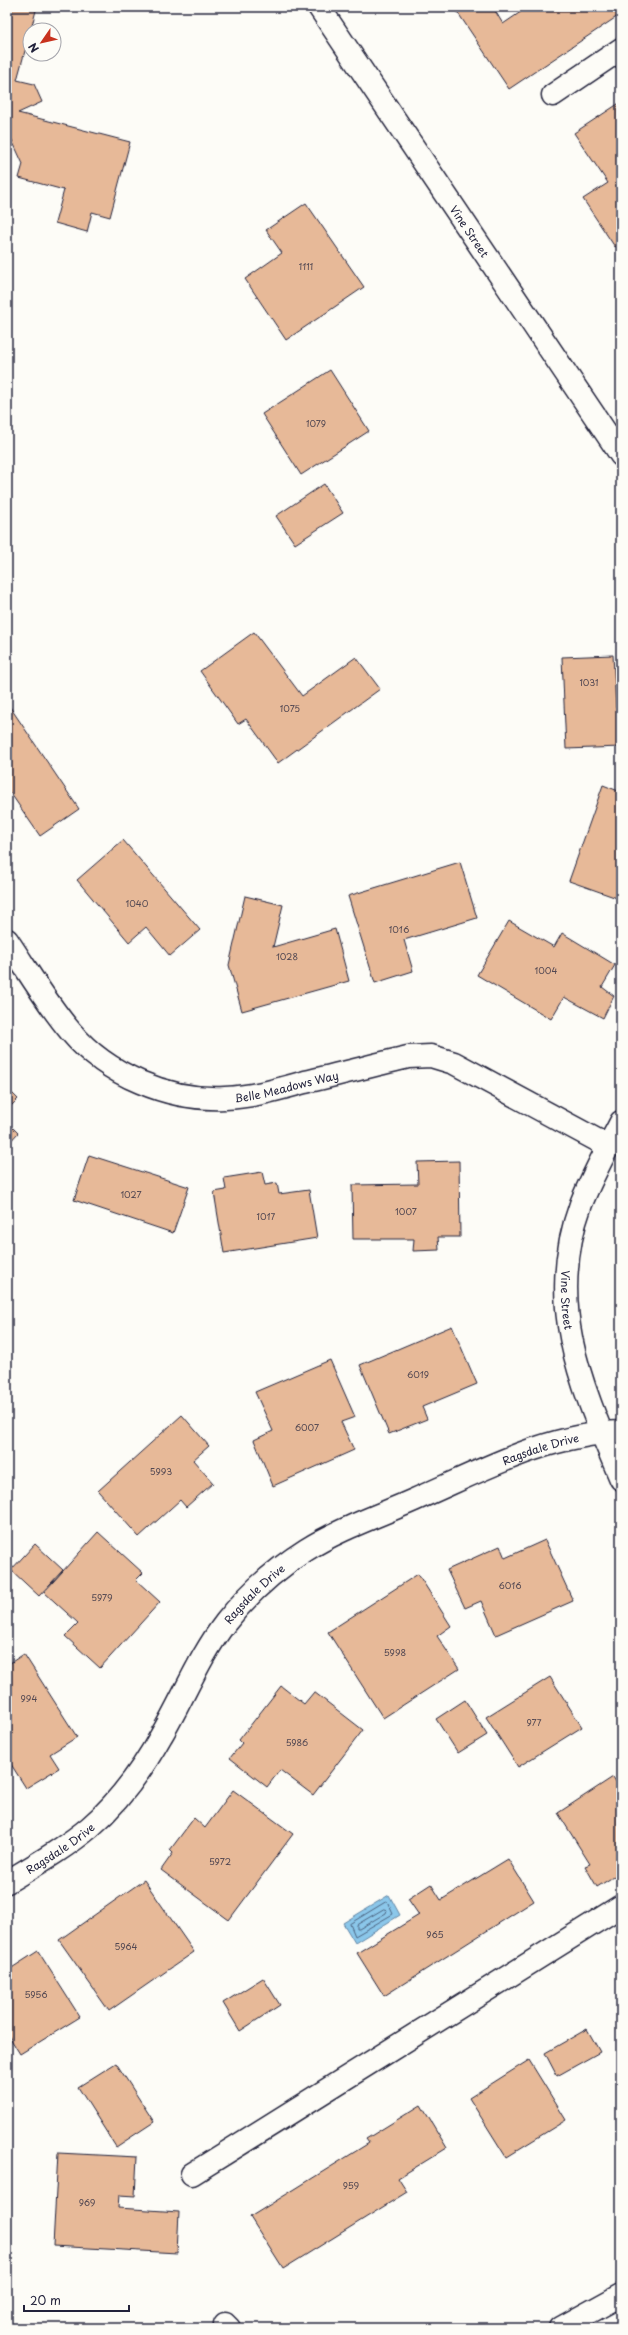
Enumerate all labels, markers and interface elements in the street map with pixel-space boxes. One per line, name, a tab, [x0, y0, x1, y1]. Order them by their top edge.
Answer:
north arrow	[22, 22, 62, 62]
text: N	[24, 39, 43, 56]
street label: Vine Street	[446, 201, 494, 261]
house number: 1111	[299, 259, 313, 273]
house number: 1079	[306, 416, 326, 430]
house number: 1031	[579, 675, 599, 689]
house number: 1075	[280, 701, 300, 715]
house number: 1040	[126, 896, 149, 910]
house number: 1016	[389, 922, 409, 936]
house number: 1028	[276, 949, 298, 963]
house number: 1004	[535, 963, 557, 977]
street label: Belle Meadows Way	[234, 1066, 340, 1106]
house number: 1027	[120, 1187, 142, 1201]
house number: 1007	[395, 1204, 417, 1218]
house number: 1017	[257, 1209, 276, 1223]
street label: Vine Street	[557, 1270, 578, 1331]
house number: 6019	[407, 1367, 429, 1381]
house number: 6007	[295, 1420, 319, 1434]
street label: Ragsdale Drive	[499, 1428, 580, 1469]
house number: 5993	[150, 1464, 172, 1478]
street label: Ragsdale Drive	[219, 1559, 288, 1627]
house number: 6016	[498, 1578, 522, 1592]
house number: 5979	[91, 1590, 113, 1604]
house number: 5998	[384, 1645, 406, 1659]
house number: 994	[21, 1691, 37, 1705]
house number: 977	[526, 1715, 542, 1729]
house number: 5986	[286, 1735, 308, 1749]
street label: Ragsdale Drive	[22, 1818, 98, 1877]
house number: 5972	[209, 1854, 231, 1868]
house number: 965	[426, 1927, 444, 1941]
house number: 5964	[115, 1939, 138, 1953]
house number: 5956	[24, 1987, 48, 2001]
house number: 959	[343, 2178, 360, 2192]
house number: 969	[79, 2195, 96, 2209]
scale bar	[24, 2287, 129, 2313]
text: 20 m	[30, 2291, 61, 2309]

